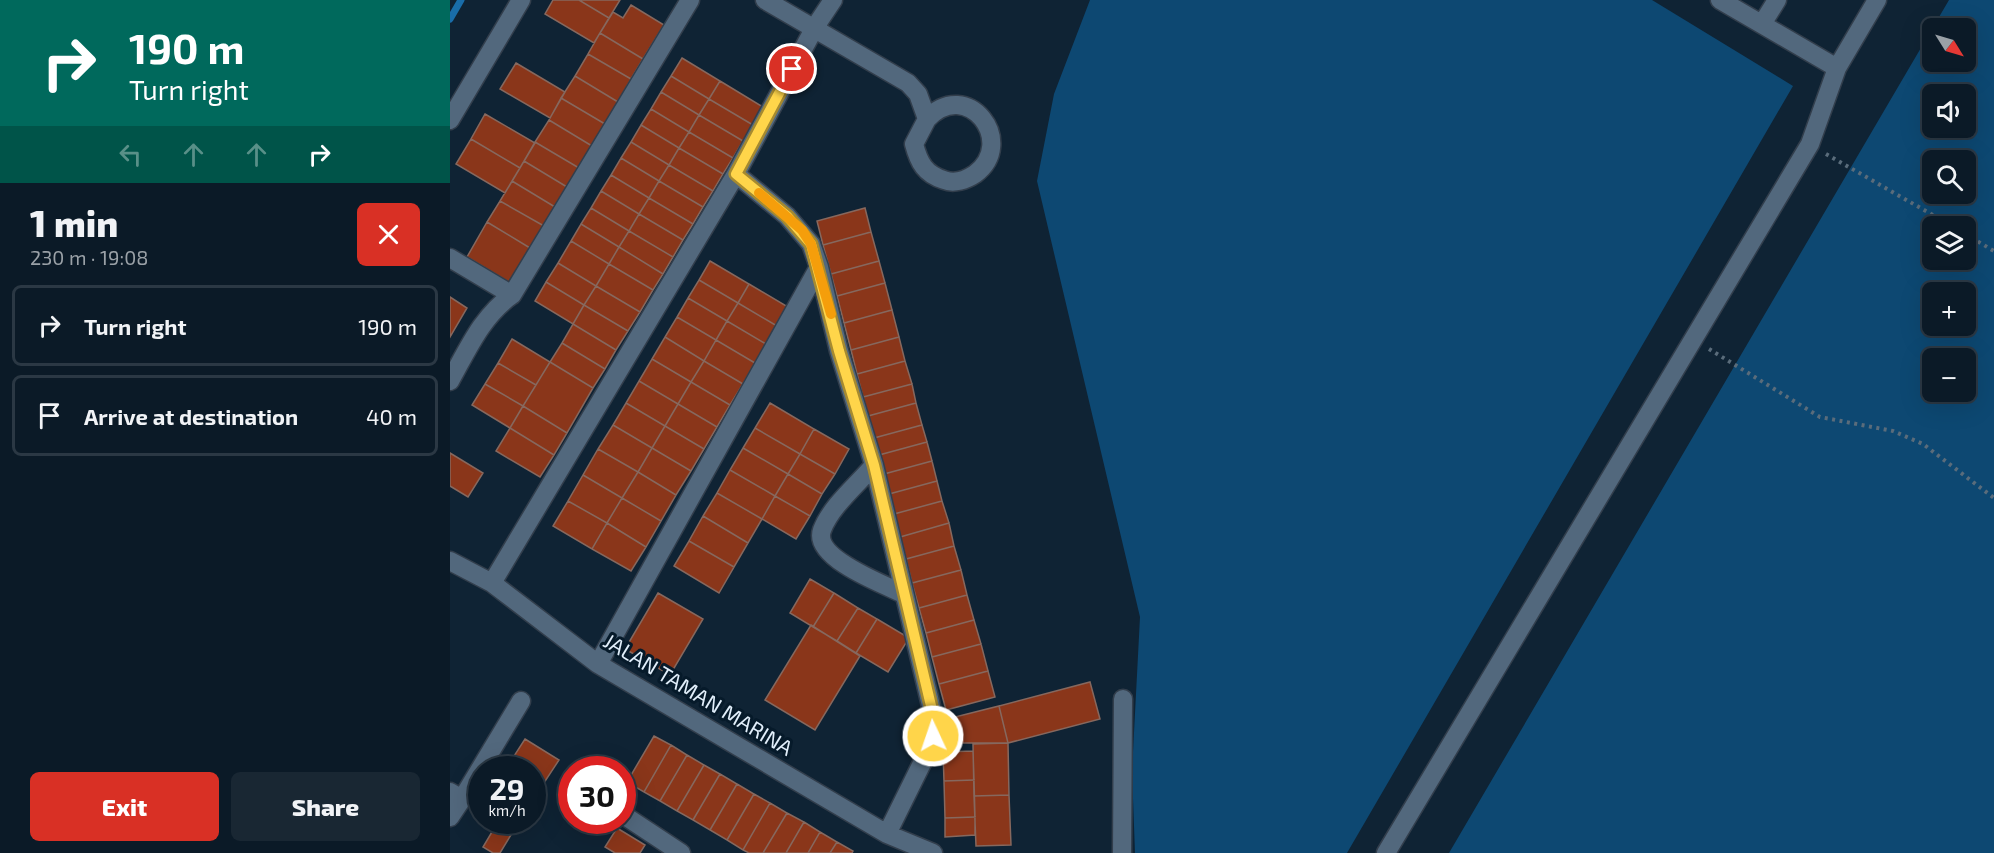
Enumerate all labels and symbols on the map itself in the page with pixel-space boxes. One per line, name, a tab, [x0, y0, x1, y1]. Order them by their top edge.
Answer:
north arrow	[1922, 18, 1976, 72]
pin	[766, 43, 817, 94]
street label: JALAN TAMAN MARINA	[600, 627, 798, 760]
position arrow	[901, 704, 965, 768]
speed limit sign: 30	[558, 756, 636, 834]

